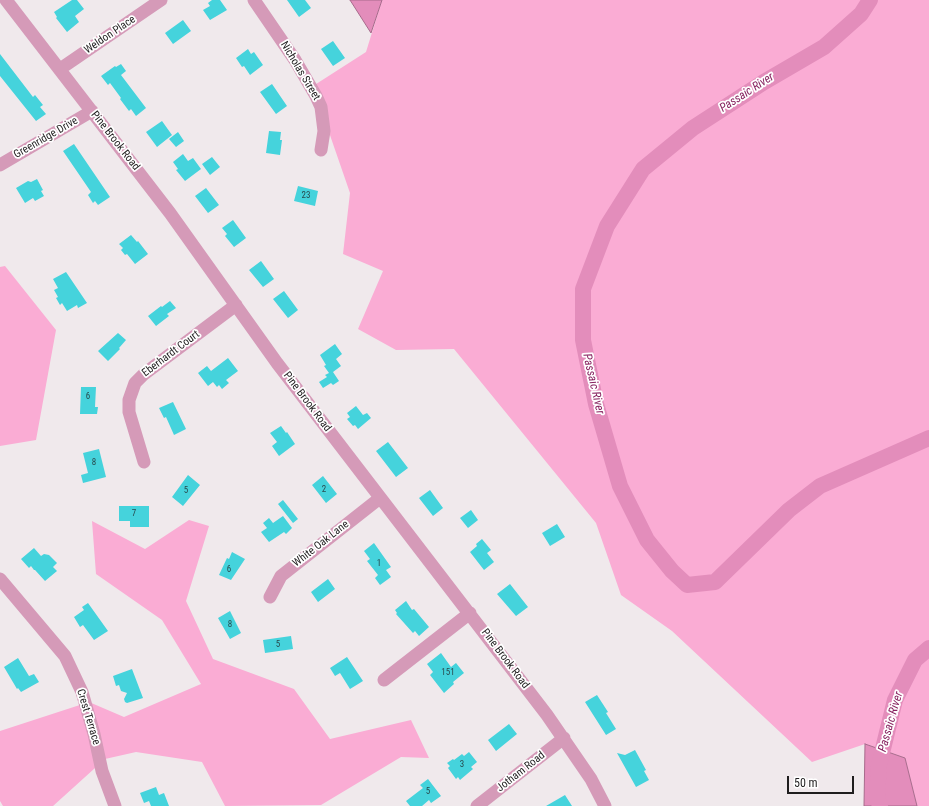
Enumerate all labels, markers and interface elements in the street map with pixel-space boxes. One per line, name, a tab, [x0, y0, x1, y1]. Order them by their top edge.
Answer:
street label: Weldon Place	[82, 13, 138, 57]
street label: Nicholas Street	[277, 39, 323, 103]
water label: Passaic River	[717, 70, 777, 116]
street label: Pine Brook Road	[88, 109, 142, 173]
street label: Greenridge Drive	[12, 114, 80, 162]
house number: 23	[302, 191, 310, 201]
street label: Eberhardt Court	[140, 328, 202, 380]
water label: Passaic River	[579, 352, 607, 416]
street label: Pine Brook Road	[280, 369, 334, 435]
house number: 6	[86, 392, 90, 402]
house number: 8	[92, 458, 96, 468]
house number: 2	[322, 485, 326, 495]
house number: 5	[184, 486, 188, 496]
house number: 7	[132, 509, 136, 519]
street label: White Oak Lane	[290, 518, 352, 570]
house number: 1	[377, 559, 381, 569]
house number: 6	[227, 565, 231, 575]
house number: 8	[228, 620, 232, 630]
street label: Pine Brook Road	[478, 626, 532, 692]
house number: 5	[276, 640, 280, 650]
house number: 151	[441, 668, 455, 678]
street label: Crest Terrace	[73, 687, 103, 747]
water label: Passaic River	[876, 690, 906, 754]
street label: Jotham Road	[494, 749, 548, 795]
house number: 3	[460, 760, 464, 770]
scale bar	[789, 768, 856, 794]
text: 50 m	[794, 776, 818, 790]
house number: 5	[426, 787, 430, 797]

